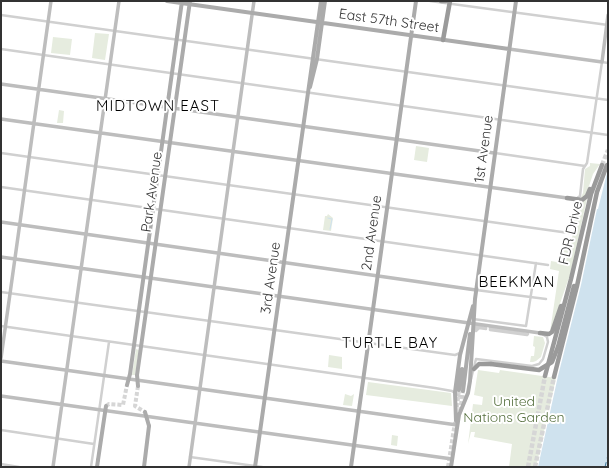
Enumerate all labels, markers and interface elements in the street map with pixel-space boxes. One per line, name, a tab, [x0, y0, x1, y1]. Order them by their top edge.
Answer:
street label: East 57th Street	[338, 6, 440, 36]
district label: MIDTOWN EAST	[96, 97, 220, 115]
street label: 1st Avenue	[471, 114, 497, 184]
street label: Park Avenue	[138, 151, 166, 233]
street label: 2nd Avenue	[358, 194, 386, 272]
street label: FDR Drive	[556, 199, 586, 267]
street label: 3rd Avenue	[258, 241, 284, 315]
district label: BEEKMAN	[479, 273, 555, 291]
district label: TURTLE BAY	[342, 334, 438, 352]
park label: United Nations Garden	[463, 394, 565, 426]

